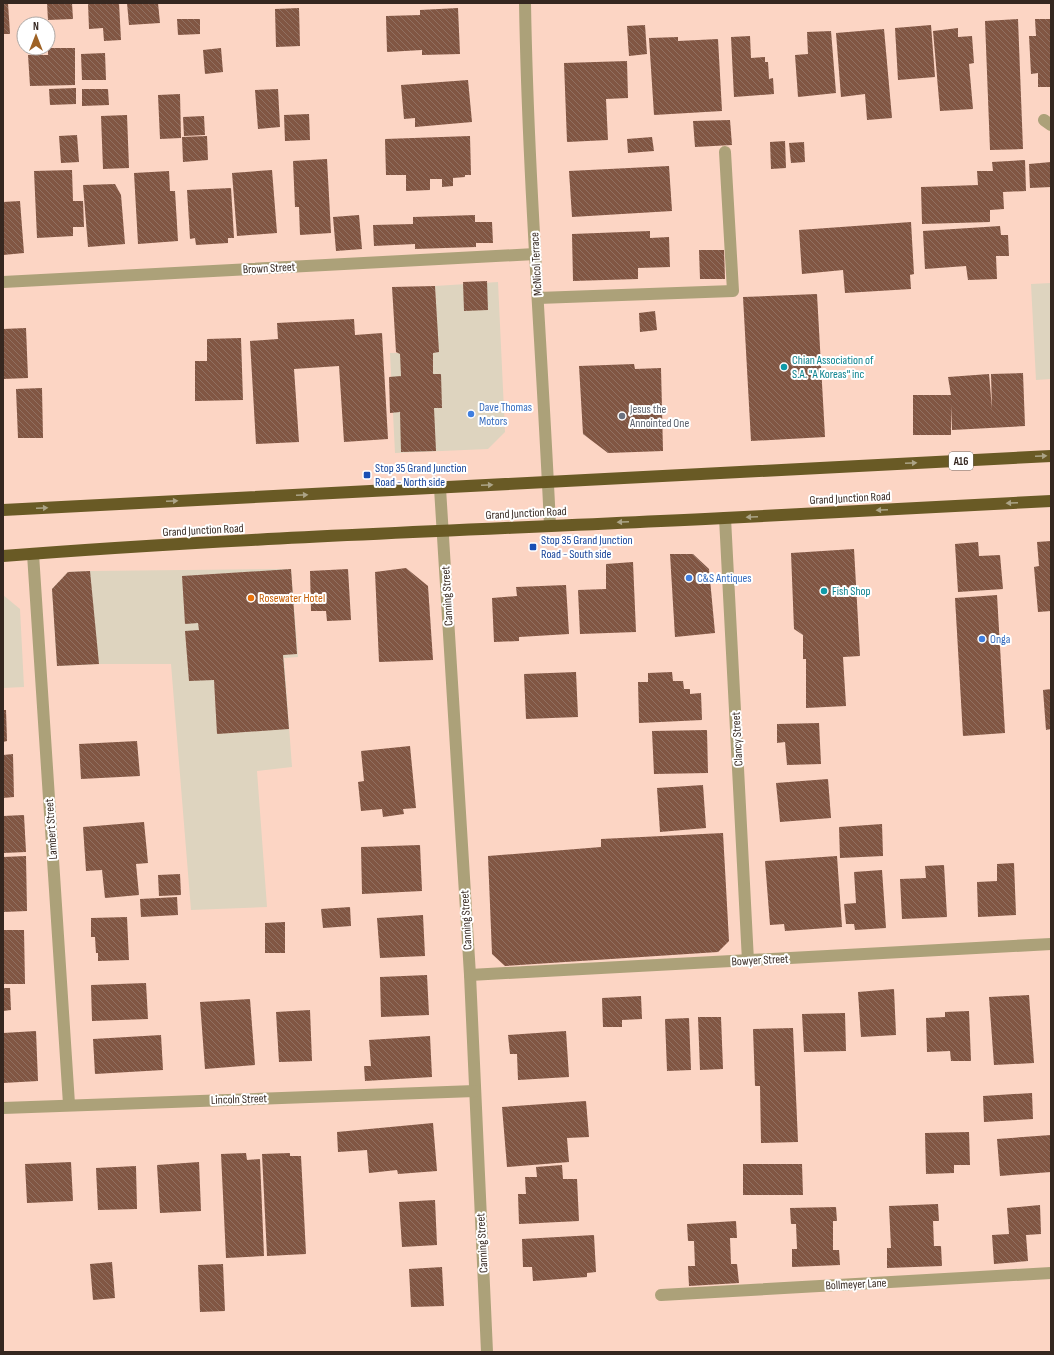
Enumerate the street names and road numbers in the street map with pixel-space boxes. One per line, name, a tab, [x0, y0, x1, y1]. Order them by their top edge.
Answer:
street label: McNicol Terrace	[527, 231, 546, 296]
street label: Brown Street	[242, 260, 296, 277]
road number: A16	[949, 452, 973, 470]
street label: Grand Junction Road	[809, 489, 891, 508]
street label: Grand Junction Road	[485, 504, 567, 523]
street label: Grand Junction Road	[162, 521, 244, 540]
street label: Canning Street	[438, 565, 457, 626]
street label: Clancy Street	[729, 711, 746, 767]
street label: Lambert Street	[42, 798, 61, 860]
street label: Canning Street	[457, 889, 476, 950]
street label: Bowyer Street	[731, 951, 789, 969]
street label: Lincoln Street	[211, 1091, 268, 1108]
street label: Canning Street	[473, 1212, 492, 1273]
street label: Bollmeyer Lane	[825, 1275, 887, 1294]

